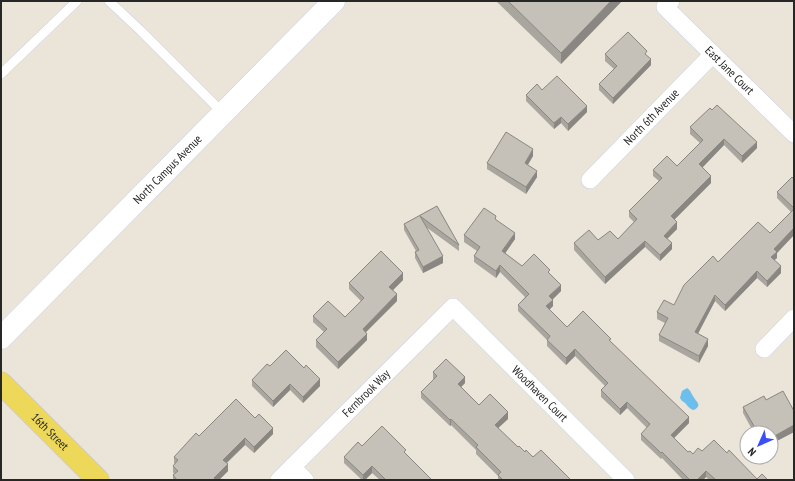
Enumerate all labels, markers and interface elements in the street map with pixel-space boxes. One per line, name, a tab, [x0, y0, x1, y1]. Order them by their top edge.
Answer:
street label: East Jane Court	[702, 43, 758, 98]
street label: North 6th Avenue	[620, 85, 682, 148]
street label: North Campus Avenue	[130, 131, 205, 207]
street label: Woodhaven Court	[509, 362, 572, 425]
street label: Fernbrook Way	[339, 366, 393, 420]
street label: 16th Street	[28, 410, 73, 454]
north arrow	[739, 425, 779, 465]
text: N	[745, 445, 759, 459]

